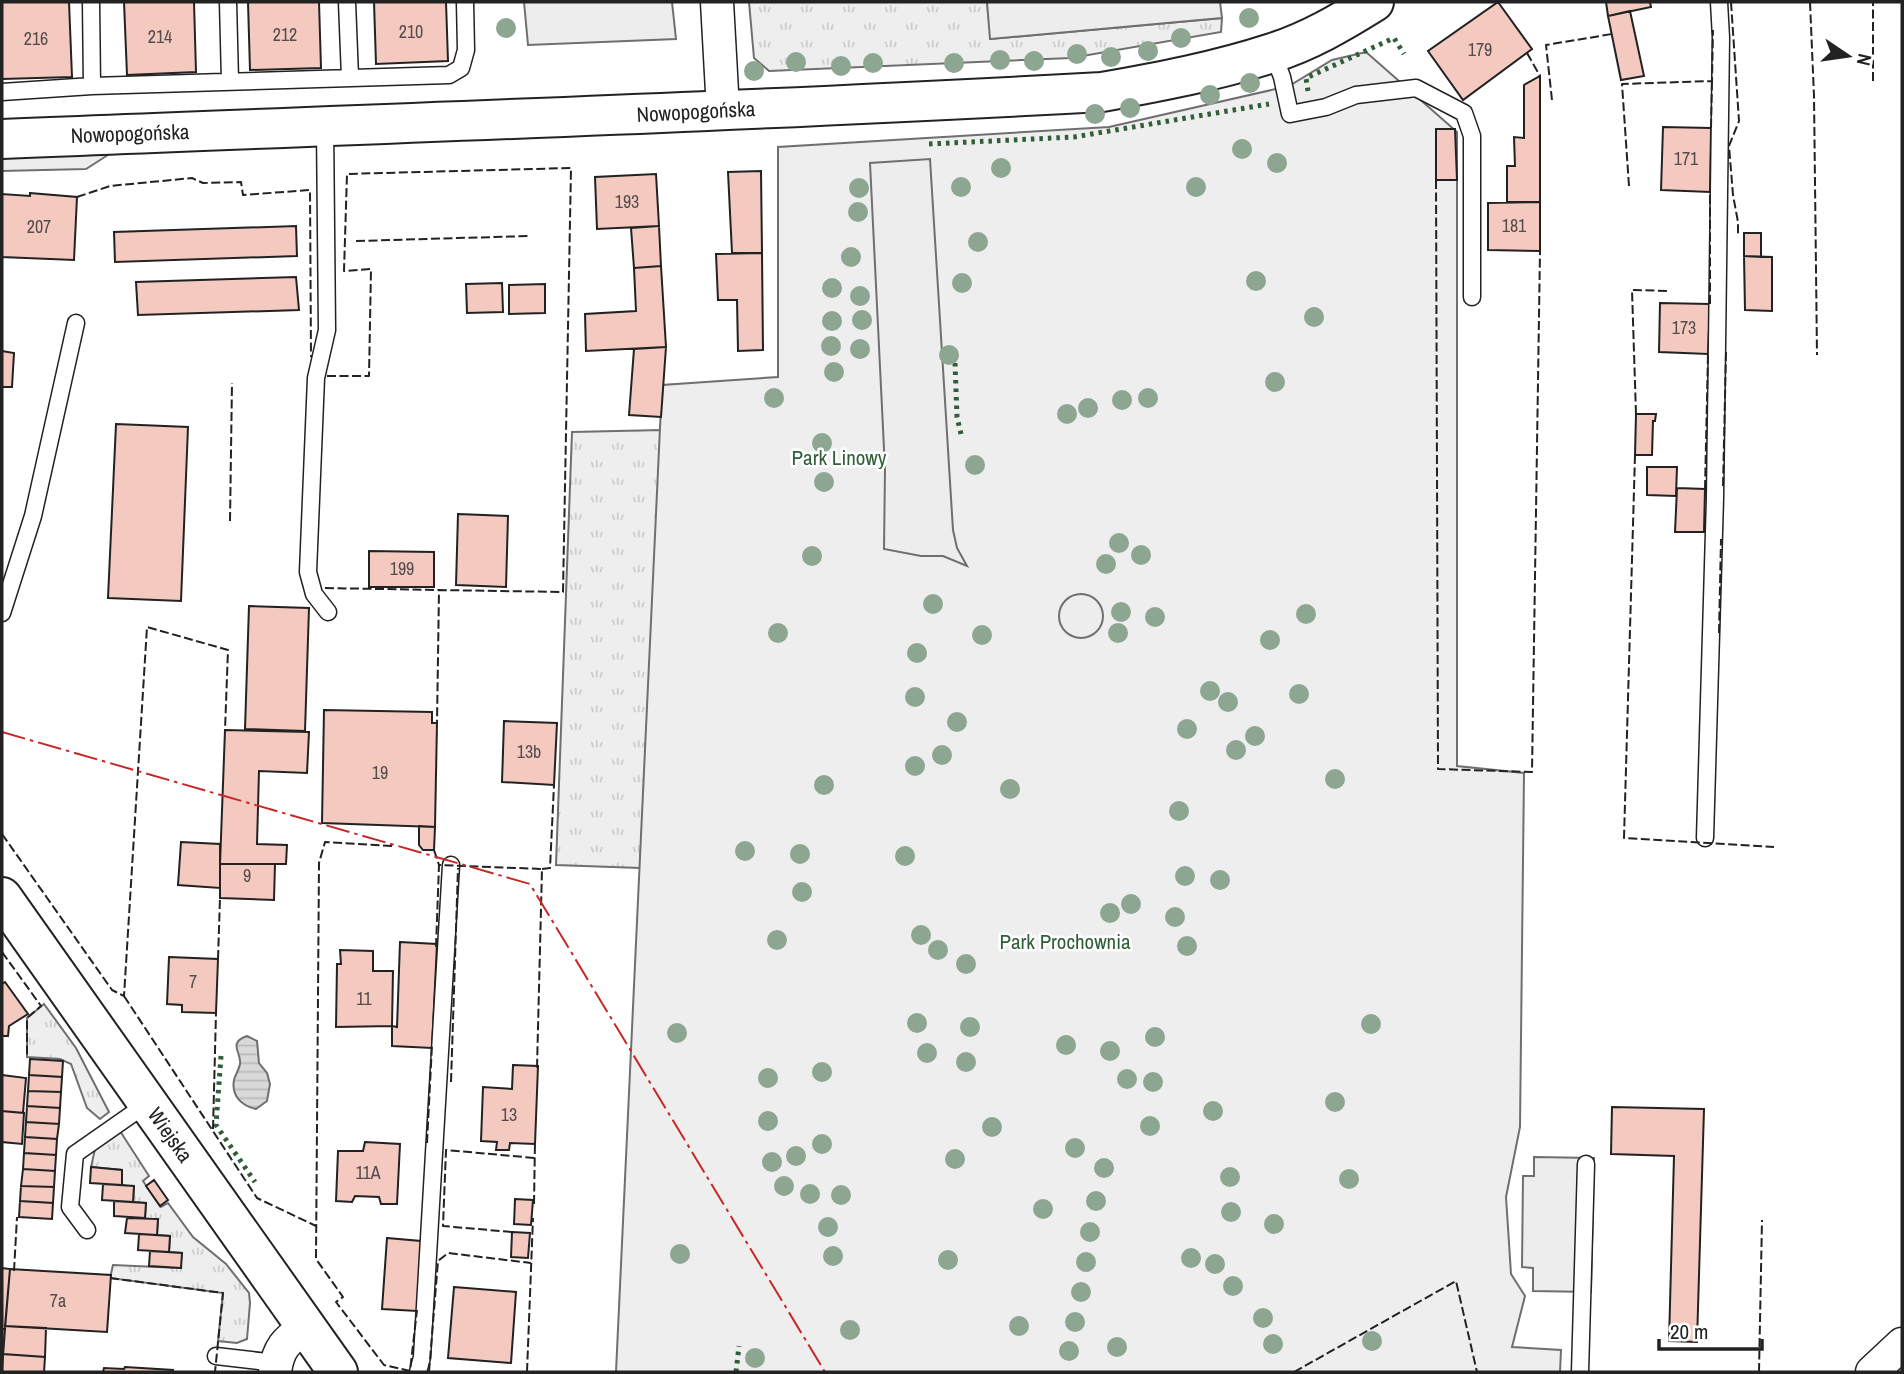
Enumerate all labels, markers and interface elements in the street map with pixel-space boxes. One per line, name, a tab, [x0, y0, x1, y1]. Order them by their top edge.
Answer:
house number: 210	[399, 19, 423, 44]
north arrow	[1813, 21, 1883, 91]
house number: 212	[273, 22, 297, 47]
house number: 214	[148, 24, 172, 49]
house number: 216	[24, 26, 48, 51]
house number: 179	[1468, 37, 1492, 62]
text: N	[1851, 51, 1878, 68]
street label: Nowopogońska	[636, 94, 756, 129]
street label: Nowopogońska	[70, 117, 190, 150]
house number: 171	[1674, 146, 1699, 171]
house number: 193	[615, 189, 639, 214]
house number: 181	[1502, 213, 1527, 238]
house number: 207	[27, 214, 51, 239]
house number: 173	[1672, 315, 1696, 340]
park label: Park Linowy	[792, 443, 887, 472]
house number: 199	[390, 556, 414, 581]
house number: 13b	[517, 739, 541, 764]
house number: 19	[372, 760, 388, 785]
house number: 9	[243, 863, 251, 888]
park label: Park Prochownia	[999, 927, 1131, 956]
house number: 7	[189, 969, 197, 994]
house number: 11	[356, 986, 372, 1011]
street label: Wiejska	[141, 1101, 200, 1168]
house number: 13	[501, 1102, 517, 1127]
house number: 11A	[355, 1160, 381, 1185]
house number: 7a	[50, 1288, 66, 1313]
scale bar	[1659, 1308, 1762, 1352]
text: 20 m	[1670, 1317, 1708, 1346]

